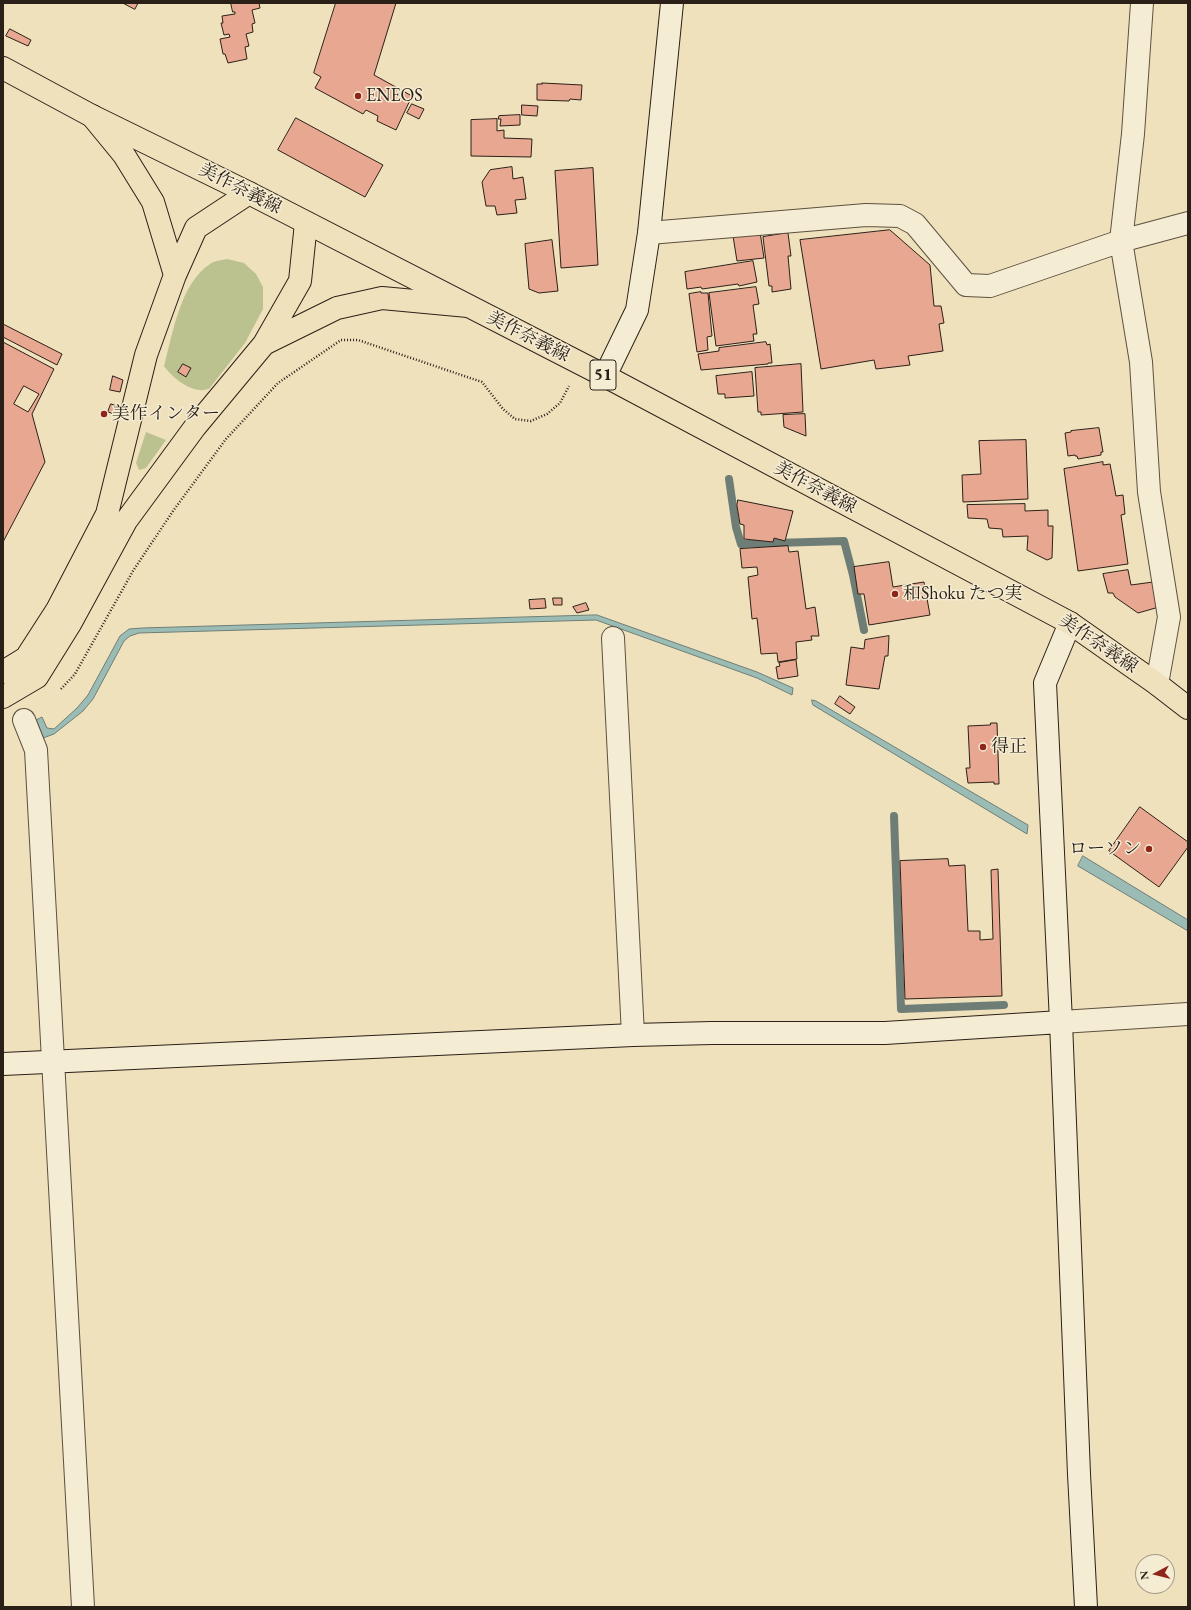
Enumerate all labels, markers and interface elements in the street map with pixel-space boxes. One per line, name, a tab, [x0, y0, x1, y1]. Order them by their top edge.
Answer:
place label: ENEOS	[366, 85, 423, 107]
marker: ENEOS	[353, 91, 363, 101]
street label: 美作奈義線	[195, 159, 285, 219]
street label: 美作奈義線	[483, 307, 573, 367]
road number: 51	[590, 360, 616, 390]
place label: 美作インター	[112, 403, 220, 425]
marker: 美作インター	[99, 409, 109, 419]
street label: 美作奈義線	[770, 457, 860, 519]
place label: 和Shoku たつ実	[903, 583, 1023, 605]
marker: 和Shoku たつ実	[890, 589, 900, 599]
street label: 美作奈義線	[1055, 610, 1141, 678]
place label: 得正	[991, 736, 1027, 758]
marker: 得正	[978, 742, 988, 752]
place label: ローソン	[1069, 838, 1141, 860]
marker: ローソン	[1144, 844, 1154, 854]
north arrow	[1135, 1554, 1175, 1594]
text: N	[1137, 1570, 1152, 1581]

